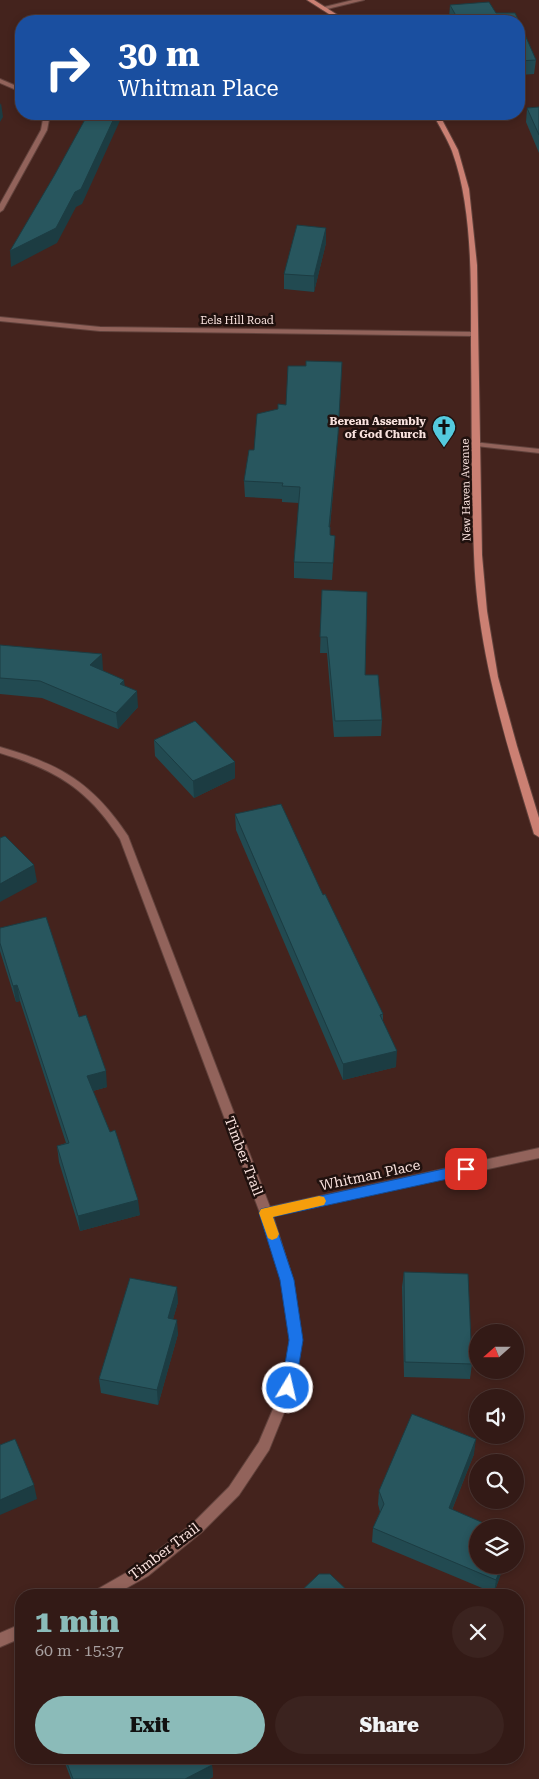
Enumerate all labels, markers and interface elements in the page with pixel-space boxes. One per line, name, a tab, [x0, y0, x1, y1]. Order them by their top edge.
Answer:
text: 30 m	[118, 34, 200, 75]
icon: right	[35, 35, 100, 100]
text: Whitman Place	[118, 76, 279, 101]
street label: Eels Hill Road	[200, 314, 274, 327]
church icon: Berean Assembly of God Church	[431, 414, 457, 448]
place label: Berean Assembly of God Church	[329, 415, 427, 441]
street label: New Haven Avenue	[459, 439, 473, 541]
street label: Timber Trail	[222, 1114, 267, 1199]
pin	[445, 1148, 487, 1190]
icon: arrive	[452, 1155, 480, 1183]
street label: Whitman Place	[318, 1156, 422, 1193]
north arrow	[469, 1324, 524, 1379]
map controls	[469, 1324, 524, 1574]
position arrow	[261, 1361, 313, 1413]
button: sound	[469, 1389, 524, 1444]
button: search	[469, 1454, 524, 1509]
street label: Timber Trail	[126, 1519, 203, 1583]
button: layers	[469, 1519, 524, 1574]
text: 1 min	[35, 1604, 119, 1639]
button: close	[452, 1606, 504, 1658]
text: 60 m · 15:37	[35, 1641, 124, 1660]
button: Exit	[35, 1696, 265, 1754]
button: Share	[275, 1696, 504, 1754]

